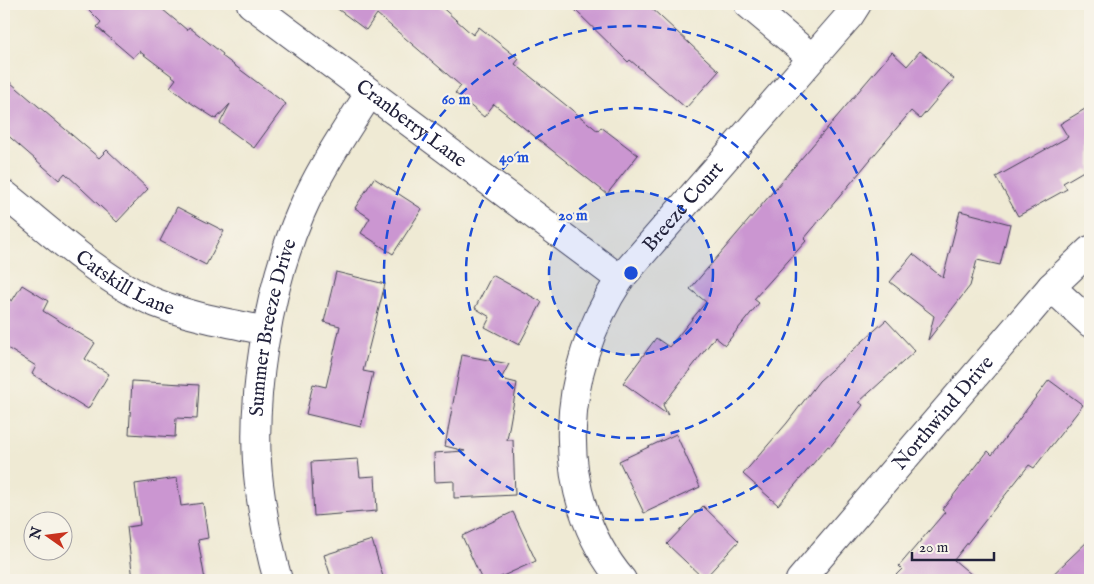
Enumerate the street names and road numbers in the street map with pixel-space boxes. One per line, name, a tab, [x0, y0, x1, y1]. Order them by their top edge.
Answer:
street label: Cranberry Lane	[351, 74, 472, 173]
street label: Breeze Court	[637, 156, 729, 257]
street label: Summer Breeze Drive	[244, 235, 302, 417]
street label: Catskill Lane	[70, 245, 178, 321]
street label: Northwind Drive	[887, 351, 999, 475]

